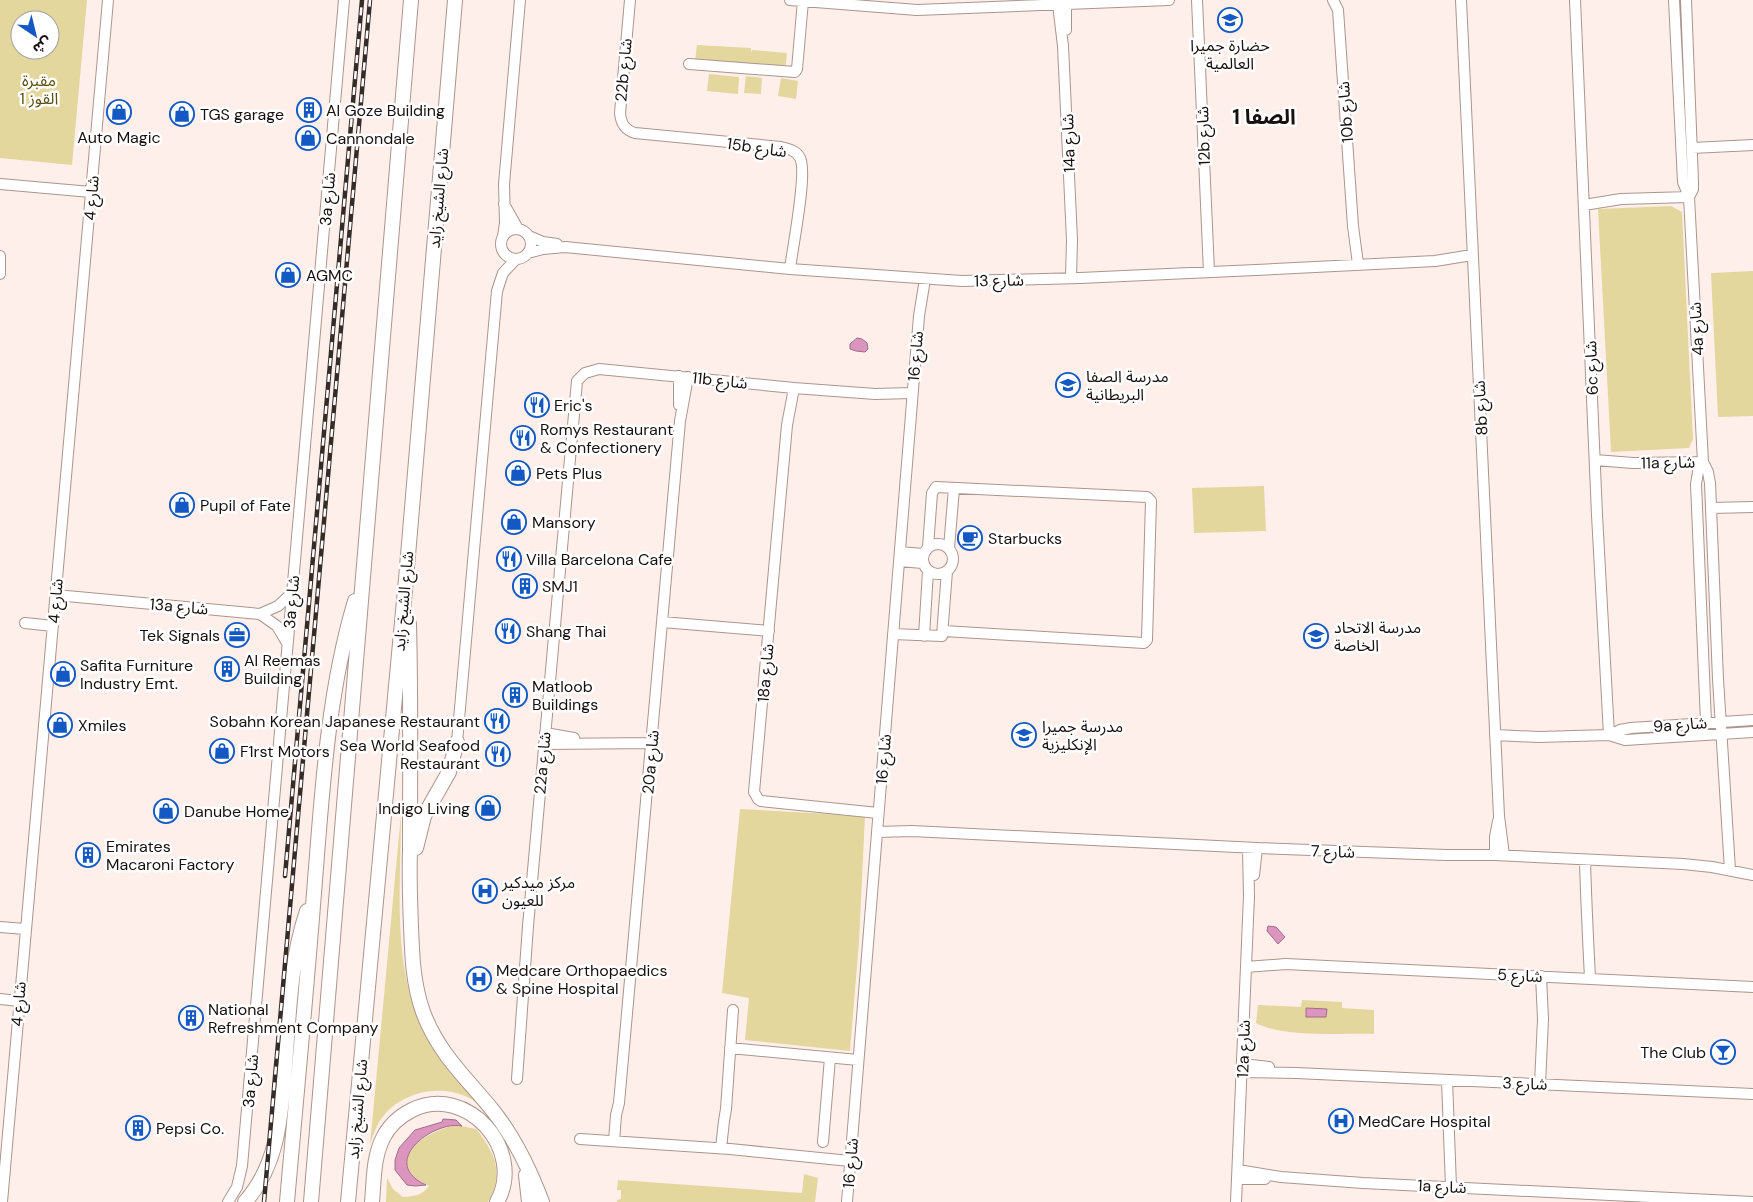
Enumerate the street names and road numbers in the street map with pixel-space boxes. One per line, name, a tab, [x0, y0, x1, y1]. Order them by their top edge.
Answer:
street label: 22b شارع	[610, 37, 639, 103]
street label: 10b شارع	[1333, 80, 1360, 143]
street label: 12b شارع	[1192, 106, 1217, 166]
street label: 14a شارع	[1057, 113, 1082, 173]
street label: 15b شارع	[725, 133, 788, 164]
street label: شارع الشيخ زايد	[424, 147, 455, 249]
street label: 3a شارع	[315, 171, 342, 227]
street label: شارع 4	[79, 175, 106, 222]
street label: شارع 13	[974, 270, 1024, 293]
street label: 4a شارع	[1685, 301, 1710, 356]
street label: شارع 16	[903, 330, 930, 382]
street label: 6c شارع	[1580, 340, 1605, 396]
street label: 11b شارع	[691, 367, 749, 396]
street label: 8b شارع	[1469, 380, 1494, 436]
street label: 11a شارع	[1641, 452, 1695, 475]
street label: شارع الشيخ زايد	[389, 550, 420, 652]
street label: 3a شارع	[279, 574, 306, 630]
street label: شارع 4	[43, 578, 70, 625]
street label: 13a شارع	[149, 593, 209, 622]
street label: 18a شارع	[752, 643, 781, 703]
street label: 9a شارع	[1652, 712, 1708, 739]
street label: 20a شارع	[637, 729, 666, 795]
street label: 22a شارع	[529, 731, 558, 795]
street label: شارع 16	[871, 733, 898, 785]
street label: شارع 7	[1311, 840, 1355, 865]
street label: شارع 5	[1497, 964, 1543, 989]
street label: شارع 4	[6, 981, 33, 1028]
street label: 12a شارع	[1232, 1019, 1257, 1079]
street label: 3a شارع	[238, 1053, 265, 1109]
street label: شارع الشيخ زايد	[343, 1058, 374, 1160]
street label: شارع 3	[1502, 1072, 1548, 1097]
street label: شارع 16	[838, 1137, 865, 1189]
street label: 1a شارع	[1417, 1175, 1467, 1200]

